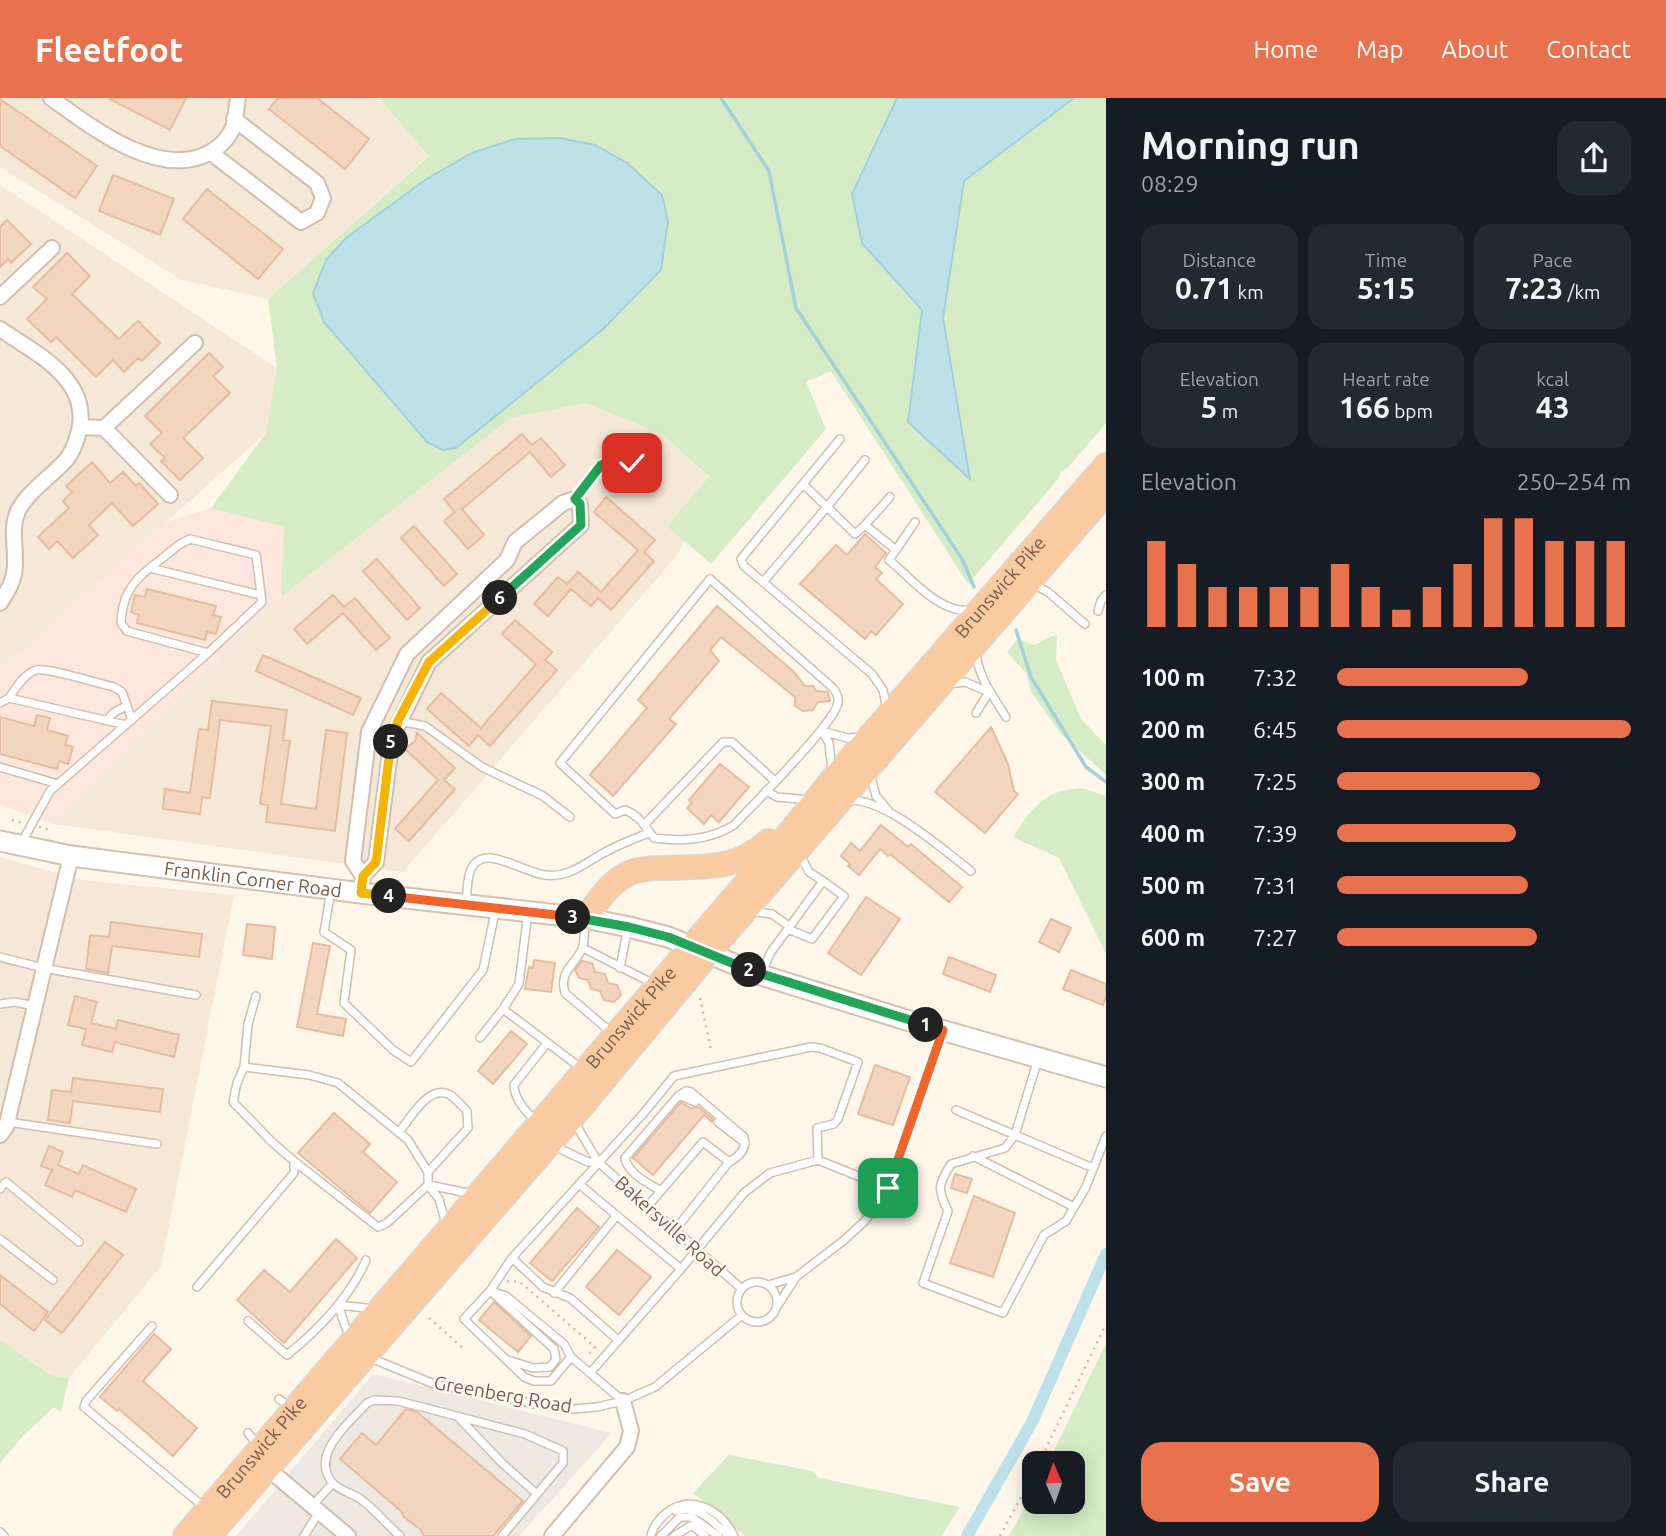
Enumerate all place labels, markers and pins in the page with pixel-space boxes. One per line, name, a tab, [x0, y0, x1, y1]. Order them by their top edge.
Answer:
pin	[602, 433, 662, 493]
pin: 6	[482, 580, 518, 616]
pin: 5	[374, 724, 408, 760]
pin: 4	[372, 878, 406, 914]
pin: 3	[556, 900, 590, 934]
pin: 2	[732, 952, 766, 988]
pin: 1	[908, 1007, 944, 1042]
pin	[858, 1158, 918, 1218]

